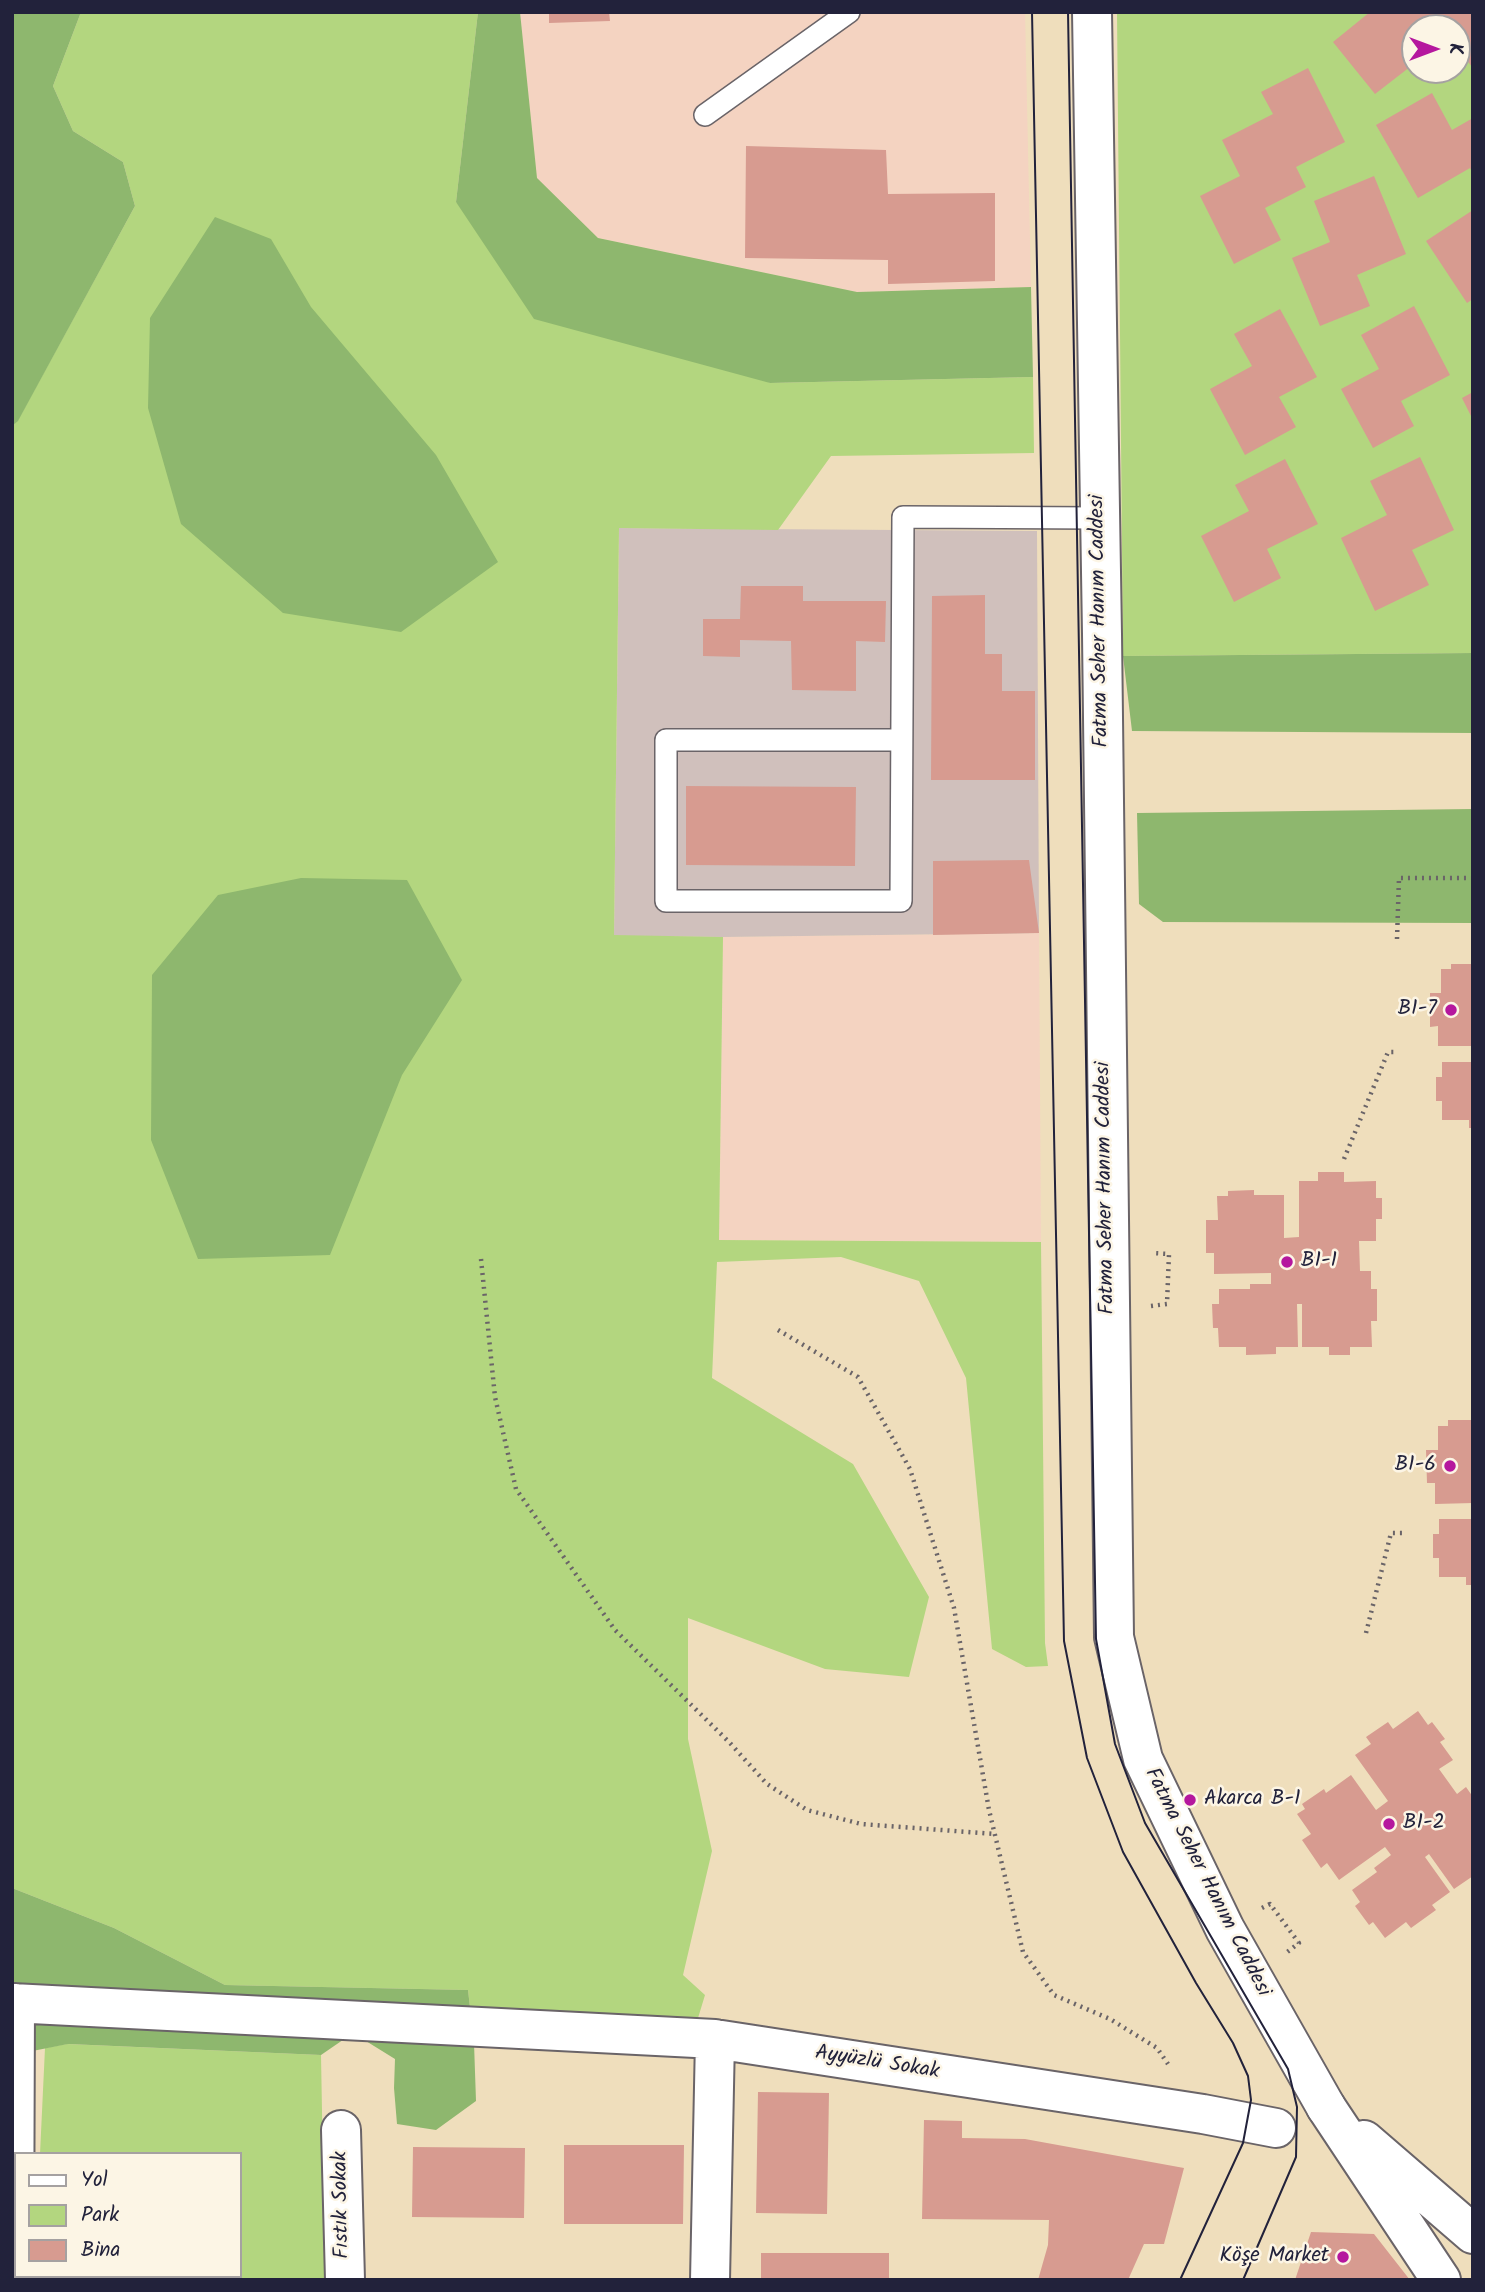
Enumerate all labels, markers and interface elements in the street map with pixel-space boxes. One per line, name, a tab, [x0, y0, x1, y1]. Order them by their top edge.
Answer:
north arrow	[1401, 14, 1471, 84]
text: K	[1440, 43, 1470, 55]
street label: Fatma Seher Hanım Caddesi	[1086, 494, 1116, 748]
place label: B1-7	[1398, 997, 1437, 1023]
marker: B1-7	[1443, 1002, 1459, 1018]
street label: Fatma Seher Hanım Caddesi	[1092, 1061, 1122, 1315]
place label: B1-1	[1301, 1249, 1337, 1275]
marker: B1-1	[1279, 1254, 1295, 1270]
place label: B1-6	[1395, 1453, 1436, 1479]
marker: B1-6	[1442, 1458, 1458, 1474]
street label: Fatma Seher Hanım Caddesi	[1137, 1765, 1275, 2001]
place label: Akarca B-1	[1204, 1787, 1301, 1813]
marker: Akarca B-1	[1182, 1792, 1198, 1808]
place label: B1-2	[1403, 1811, 1445, 1837]
marker: B1-2	[1381, 1816, 1397, 1832]
street label: Ayyüzlü Sokak	[813, 2042, 941, 2086]
street label: Fıstık Sokak	[329, 2151, 357, 2259]
legend	[14, 2152, 242, 2278]
text: Yol	[81, 2164, 108, 2197]
text: Park	[81, 2199, 119, 2232]
text: Bina	[81, 2234, 120, 2267]
place label: Köşe Market	[1219, 2244, 1329, 2270]
marker: Köşe Market	[1335, 2249, 1351, 2265]

